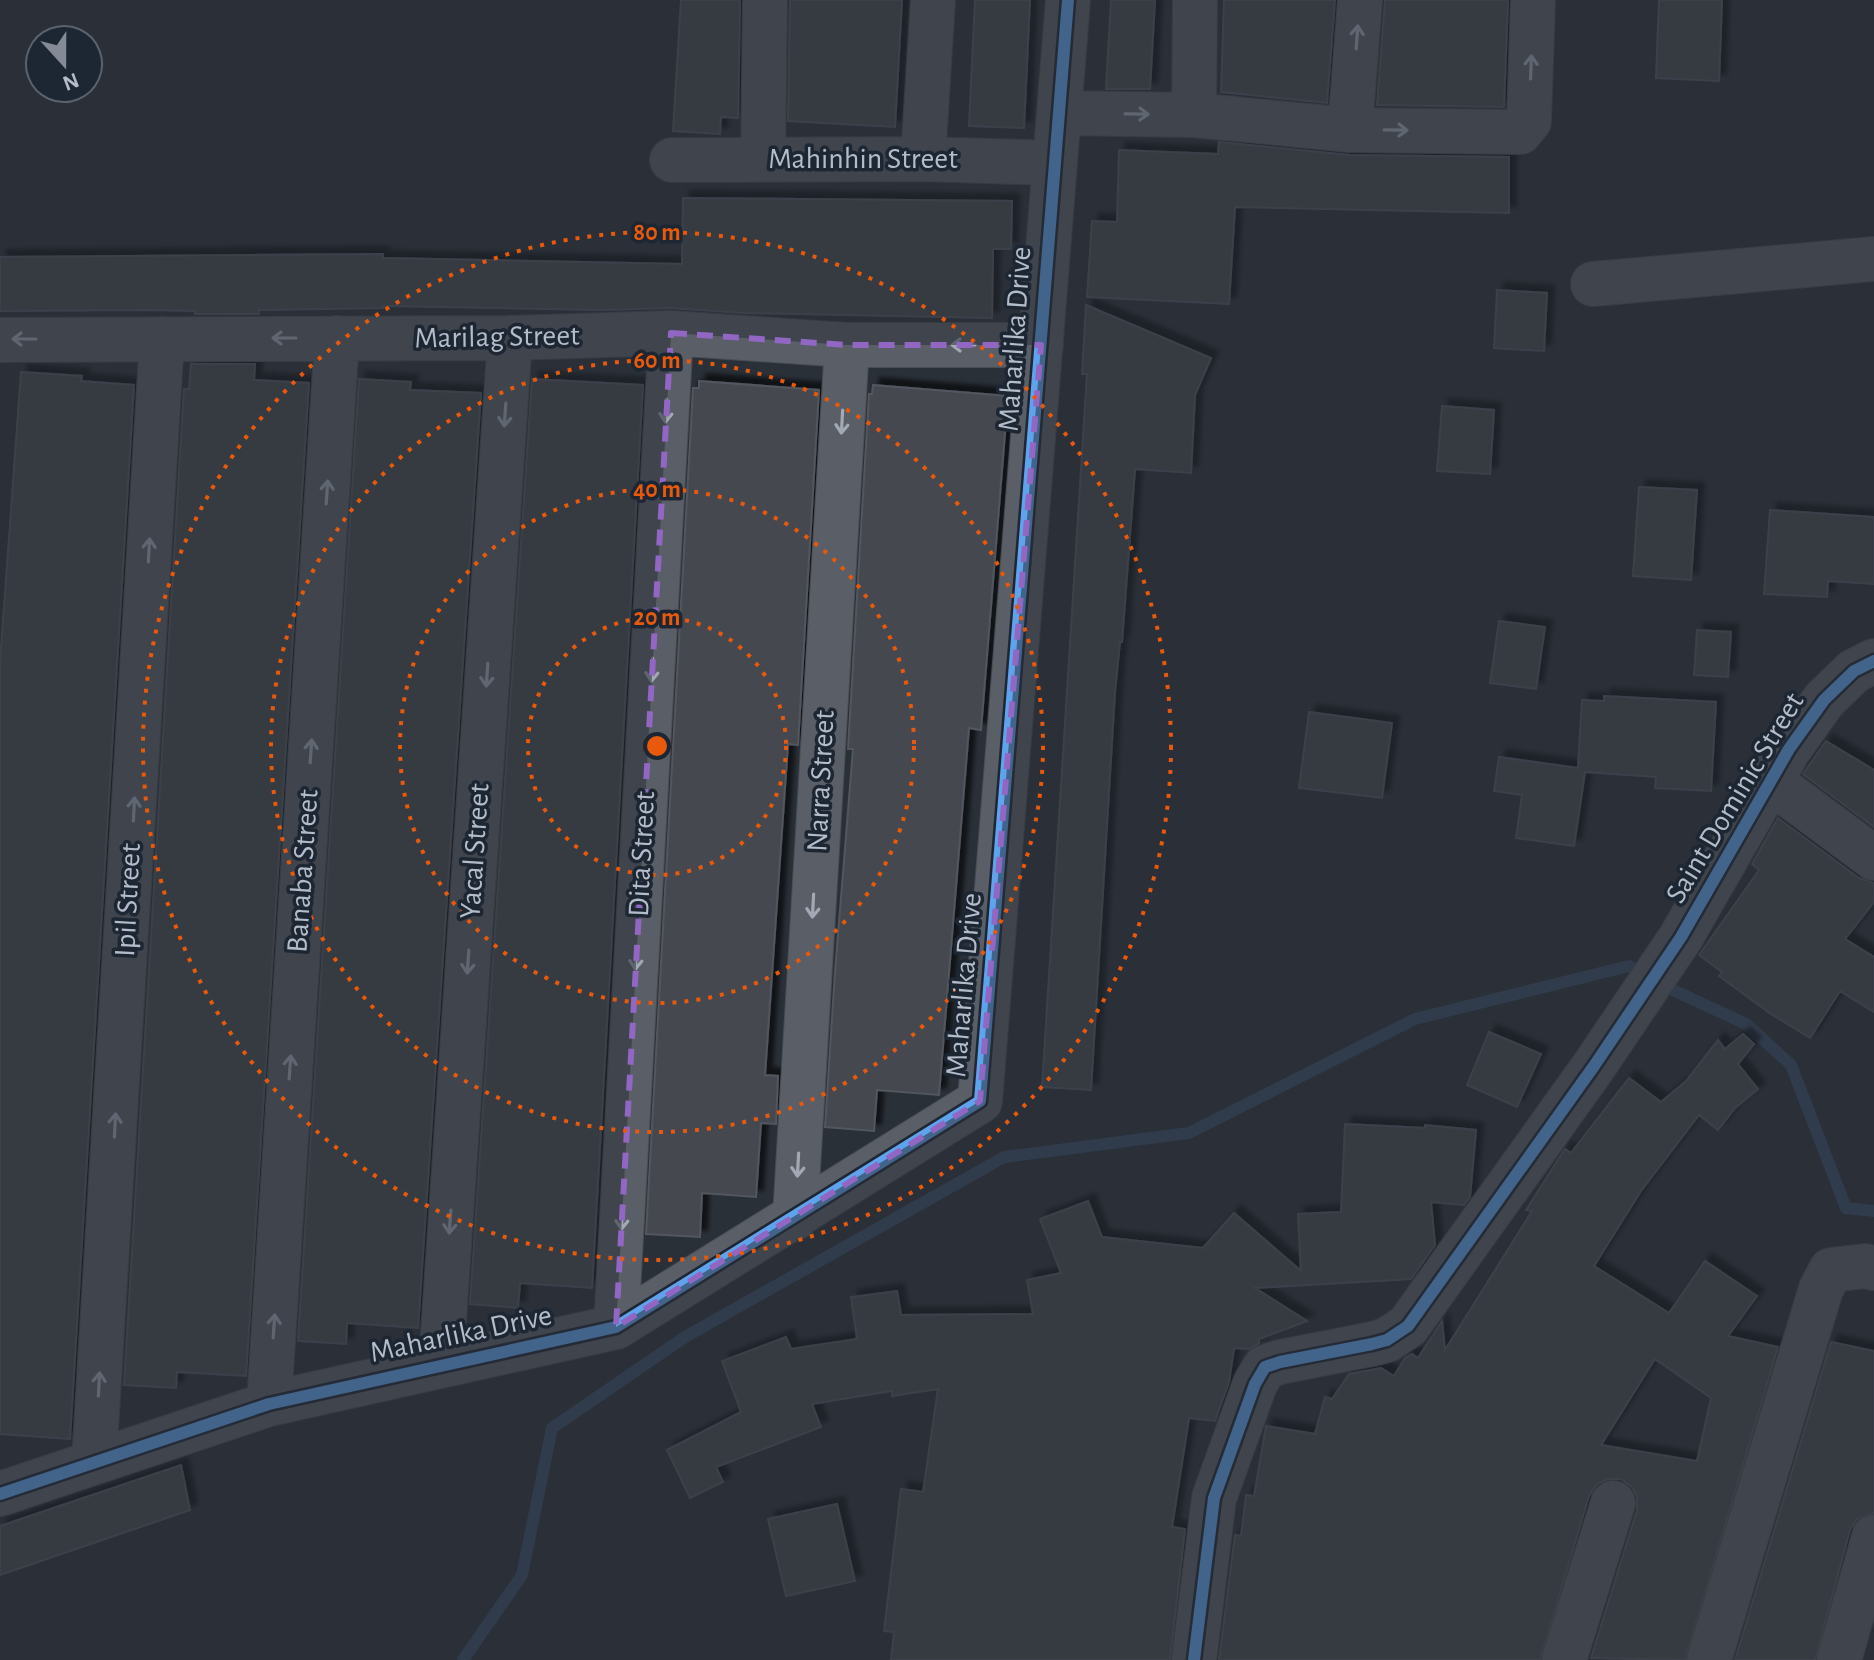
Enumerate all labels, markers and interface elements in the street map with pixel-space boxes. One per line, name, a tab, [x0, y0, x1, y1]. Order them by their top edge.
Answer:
north arrow	[24, 24, 104, 104]
one-way arrow	[1350, 24, 1365, 51]
one-way arrow	[1523, 54, 1539, 81]
text: N	[60, 69, 82, 95]
one-way arrow	[1123, 107, 1150, 122]
one-way arrow	[1382, 123, 1409, 138]
street label: Mahinhin Street	[768, 144, 958, 174]
text: 80 m	[633, 221, 681, 245]
street label: Maharlika Drive	[994, 246, 1036, 432]
street label: Marilag Street	[414, 321, 580, 353]
one-way arrow	[11, 331, 38, 347]
one-way arrow	[271, 331, 298, 346]
one-way arrow	[950, 337, 977, 353]
text: 60 m	[633, 349, 681, 373]
one-way arrow	[659, 397, 674, 424]
one-way arrow	[497, 401, 512, 428]
one-way arrow	[834, 408, 849, 435]
text: 40 m	[633, 478, 681, 502]
one-way arrow	[320, 479, 335, 506]
one-way arrow	[142, 537, 157, 564]
text: 20 m	[634, 606, 680, 630]
one-way arrow	[644, 656, 659, 683]
one-way arrow	[479, 661, 494, 688]
street label: Saint Dominic Street	[1660, 687, 1810, 908]
street label: Narra Street	[802, 709, 840, 853]
centre of rings	[643, 732, 671, 760]
one-way arrow	[304, 739, 319, 765]
street label: Yacal Street	[455, 782, 495, 920]
street label: Banaba Street	[282, 788, 324, 954]
street label: Dita Street	[624, 790, 660, 918]
one-way arrow	[126, 796, 141, 823]
street label: Ipil Street	[110, 842, 146, 958]
one-way arrow	[805, 892, 820, 919]
street label: Maharlika Drive	[941, 892, 987, 1078]
one-way arrow	[628, 944, 643, 971]
one-way arrow	[460, 948, 475, 975]
one-way arrow	[283, 1054, 298, 1081]
one-way arrow	[107, 1112, 122, 1139]
one-way arrow	[790, 1151, 805, 1178]
one-way arrow	[614, 1204, 629, 1231]
one-way arrow	[442, 1208, 457, 1235]
street label: Maharlika Drive	[367, 1300, 555, 1368]
one-way arrow	[267, 1313, 282, 1340]
one-way arrow	[92, 1371, 107, 1398]

